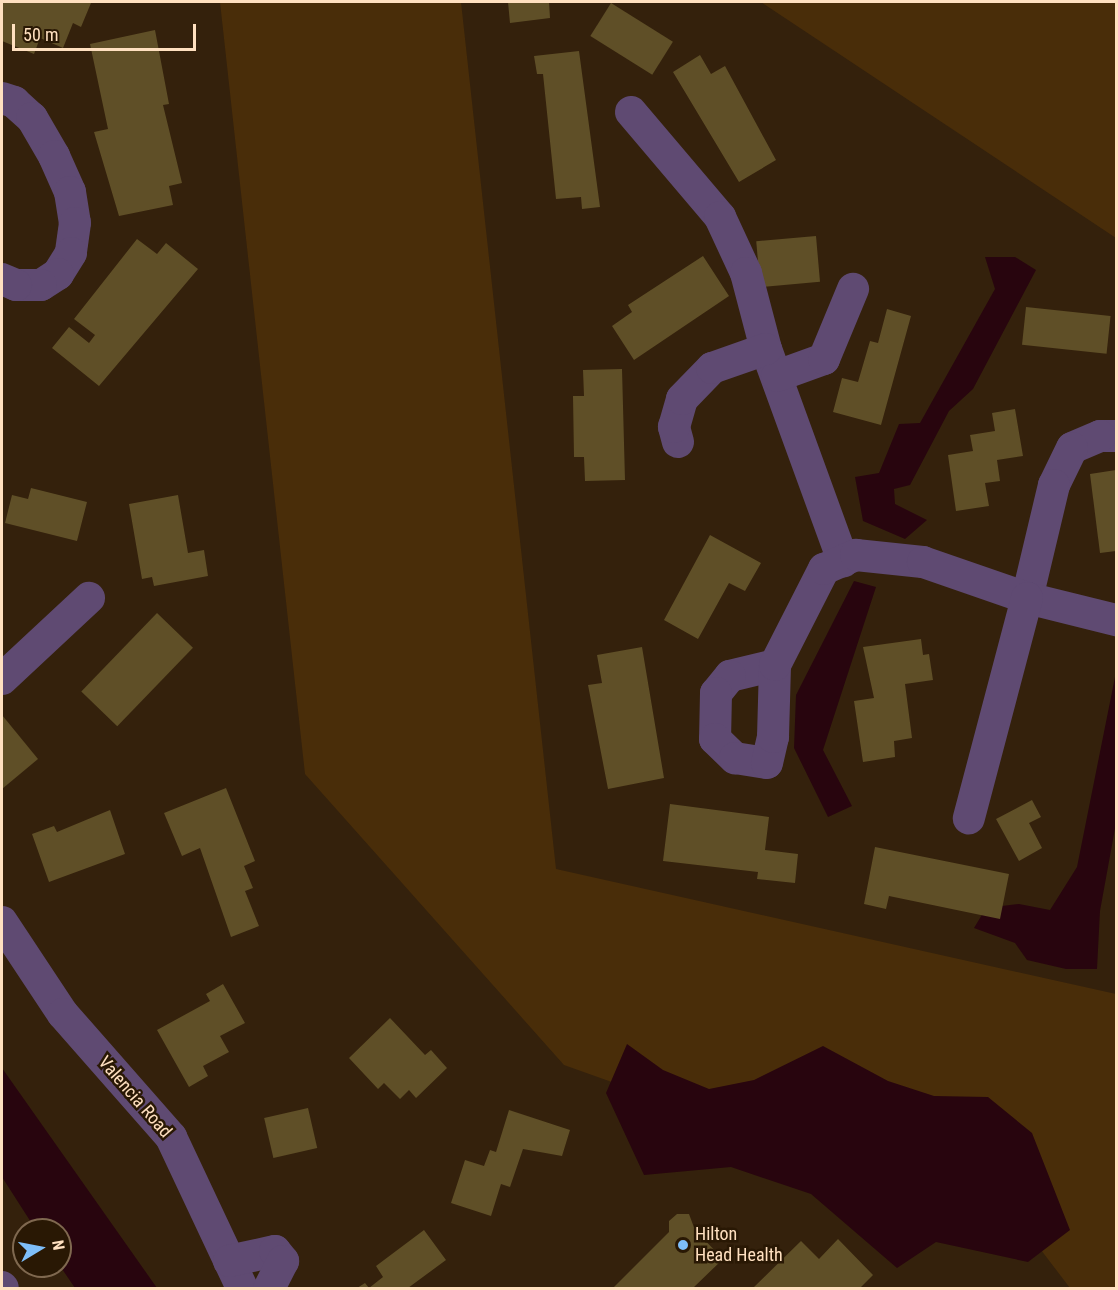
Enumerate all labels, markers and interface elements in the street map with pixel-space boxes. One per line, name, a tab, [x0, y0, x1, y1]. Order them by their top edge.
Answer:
scale bar	[15, 12, 200, 50]
text: 50 m	[23, 24, 58, 45]
street label: Valencia Road	[94, 1052, 176, 1142]
north arrow	[12, 1218, 72, 1278]
place label: Hilton Head Health	[695, 1224, 783, 1266]
marker: Hilton Head Health	[676, 1238, 690, 1252]
text: N	[48, 1239, 68, 1252]

